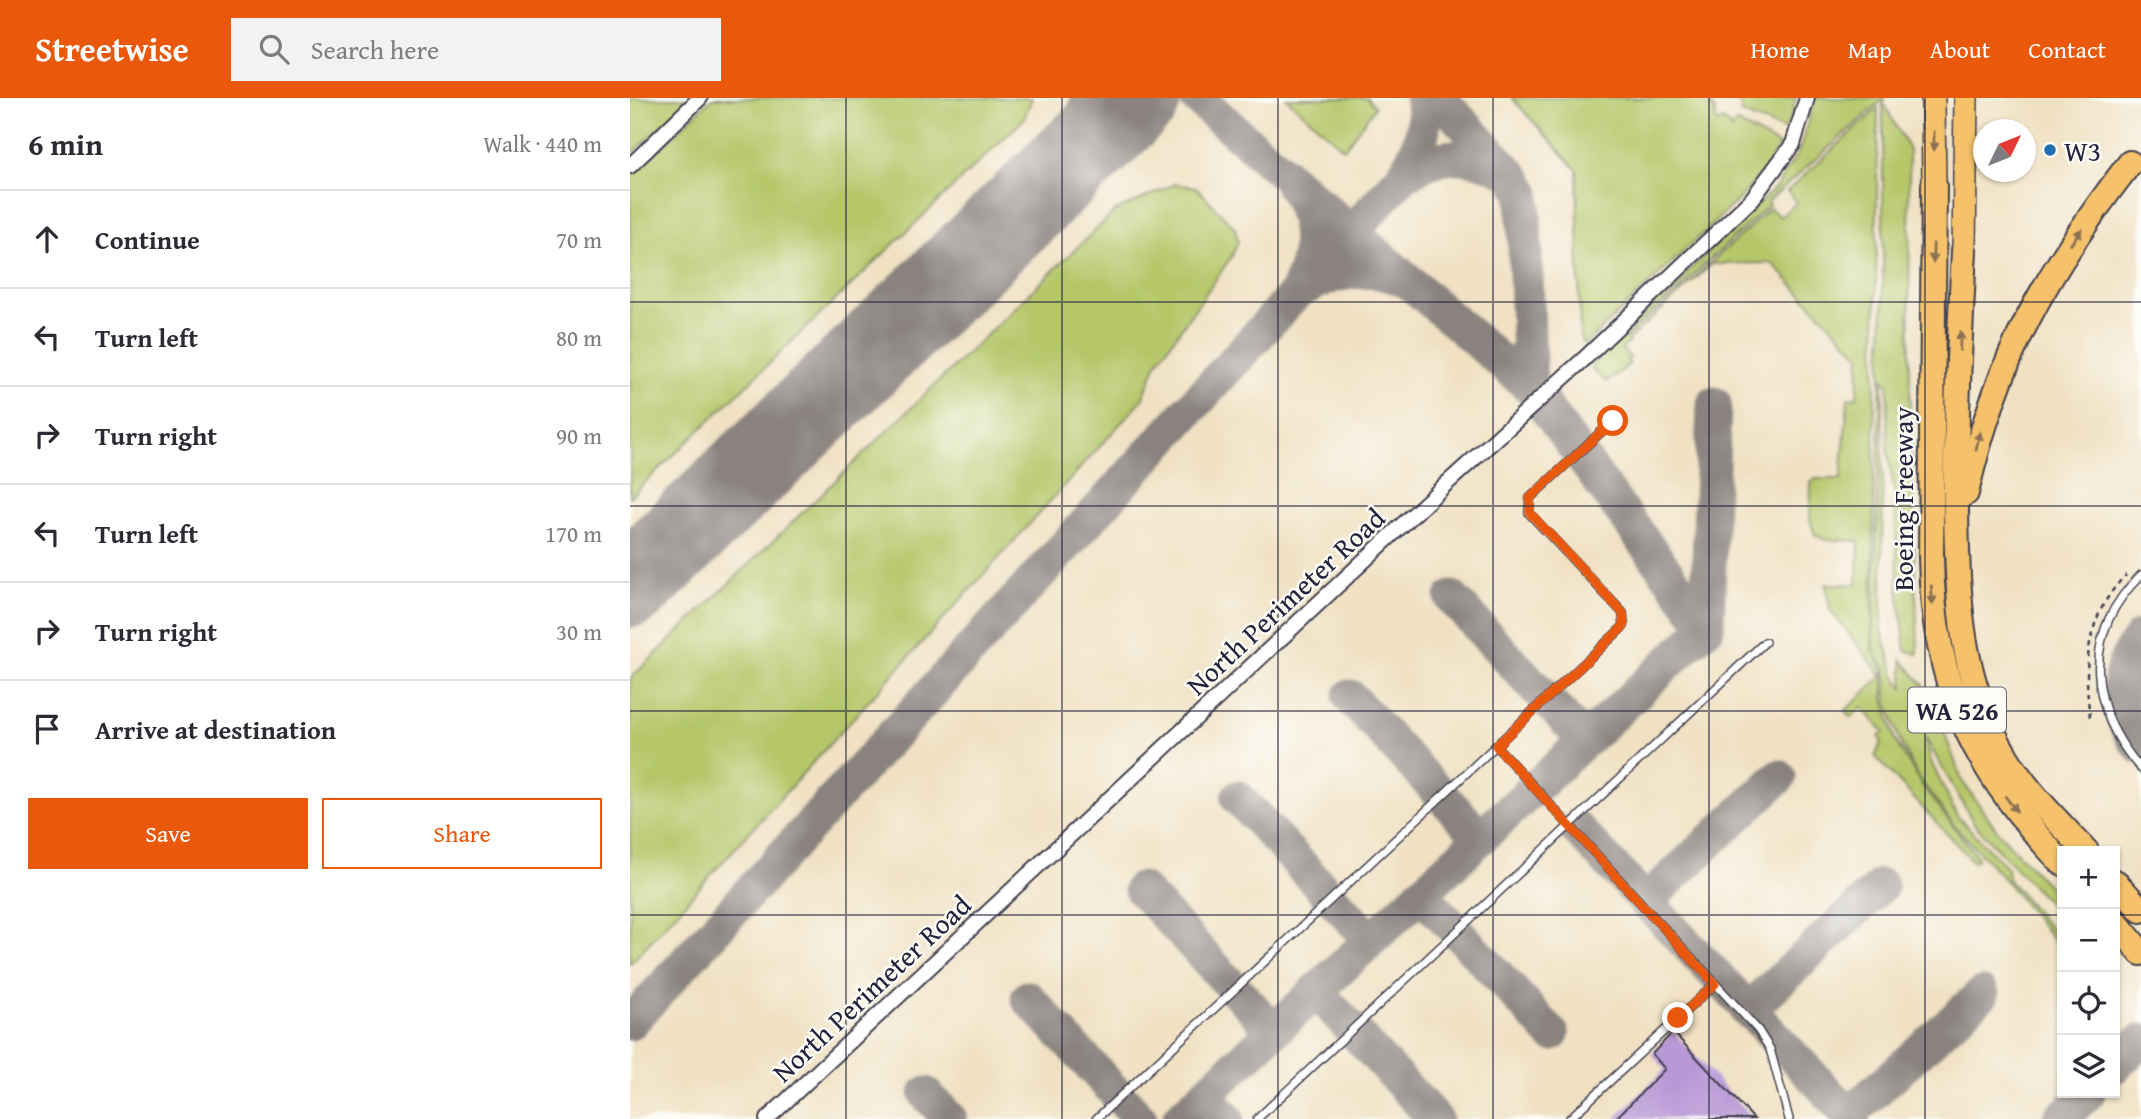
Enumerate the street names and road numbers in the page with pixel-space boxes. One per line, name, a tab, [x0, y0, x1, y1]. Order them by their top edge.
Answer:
street label: Boeing Freeway	[1882, 407, 1923, 591]
street label: North Perimeter Road	[1176, 498, 1394, 704]
road number: WA 526	[1908, 688, 2006, 732]
street label: North Perimeter Road	[762, 885, 980, 1091]

